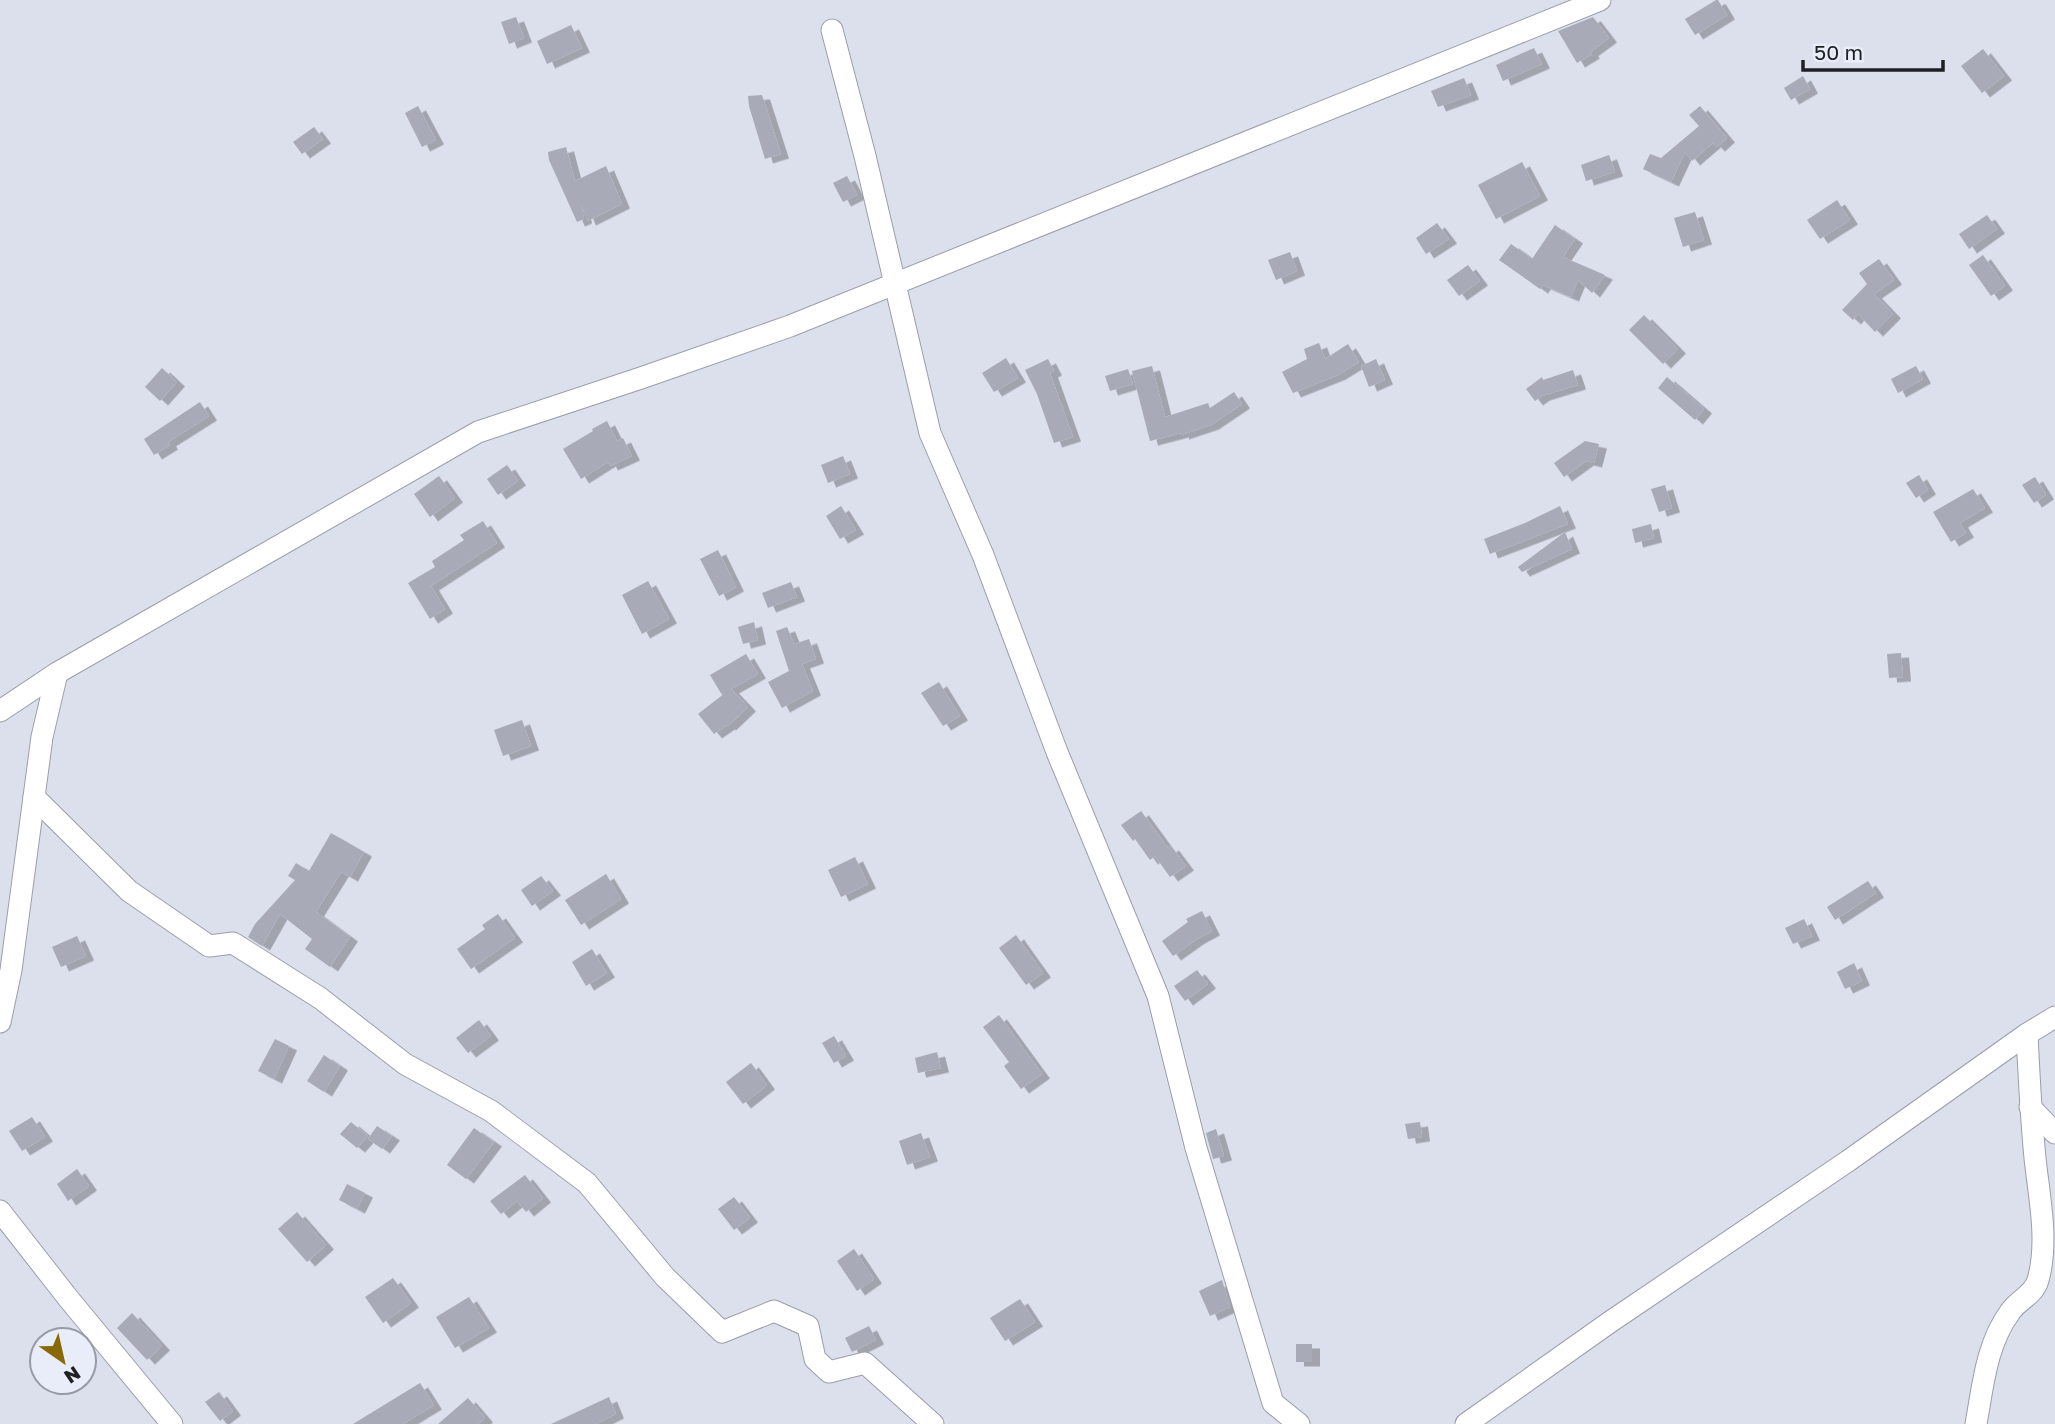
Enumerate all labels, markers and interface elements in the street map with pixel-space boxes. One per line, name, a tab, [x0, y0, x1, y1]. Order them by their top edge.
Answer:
scale bar	[1803, 28, 1943, 72]
text: 50 m	[1814, 39, 1863, 65]
north arrow	[28, 1326, 98, 1396]
text: N	[60, 1362, 85, 1389]

